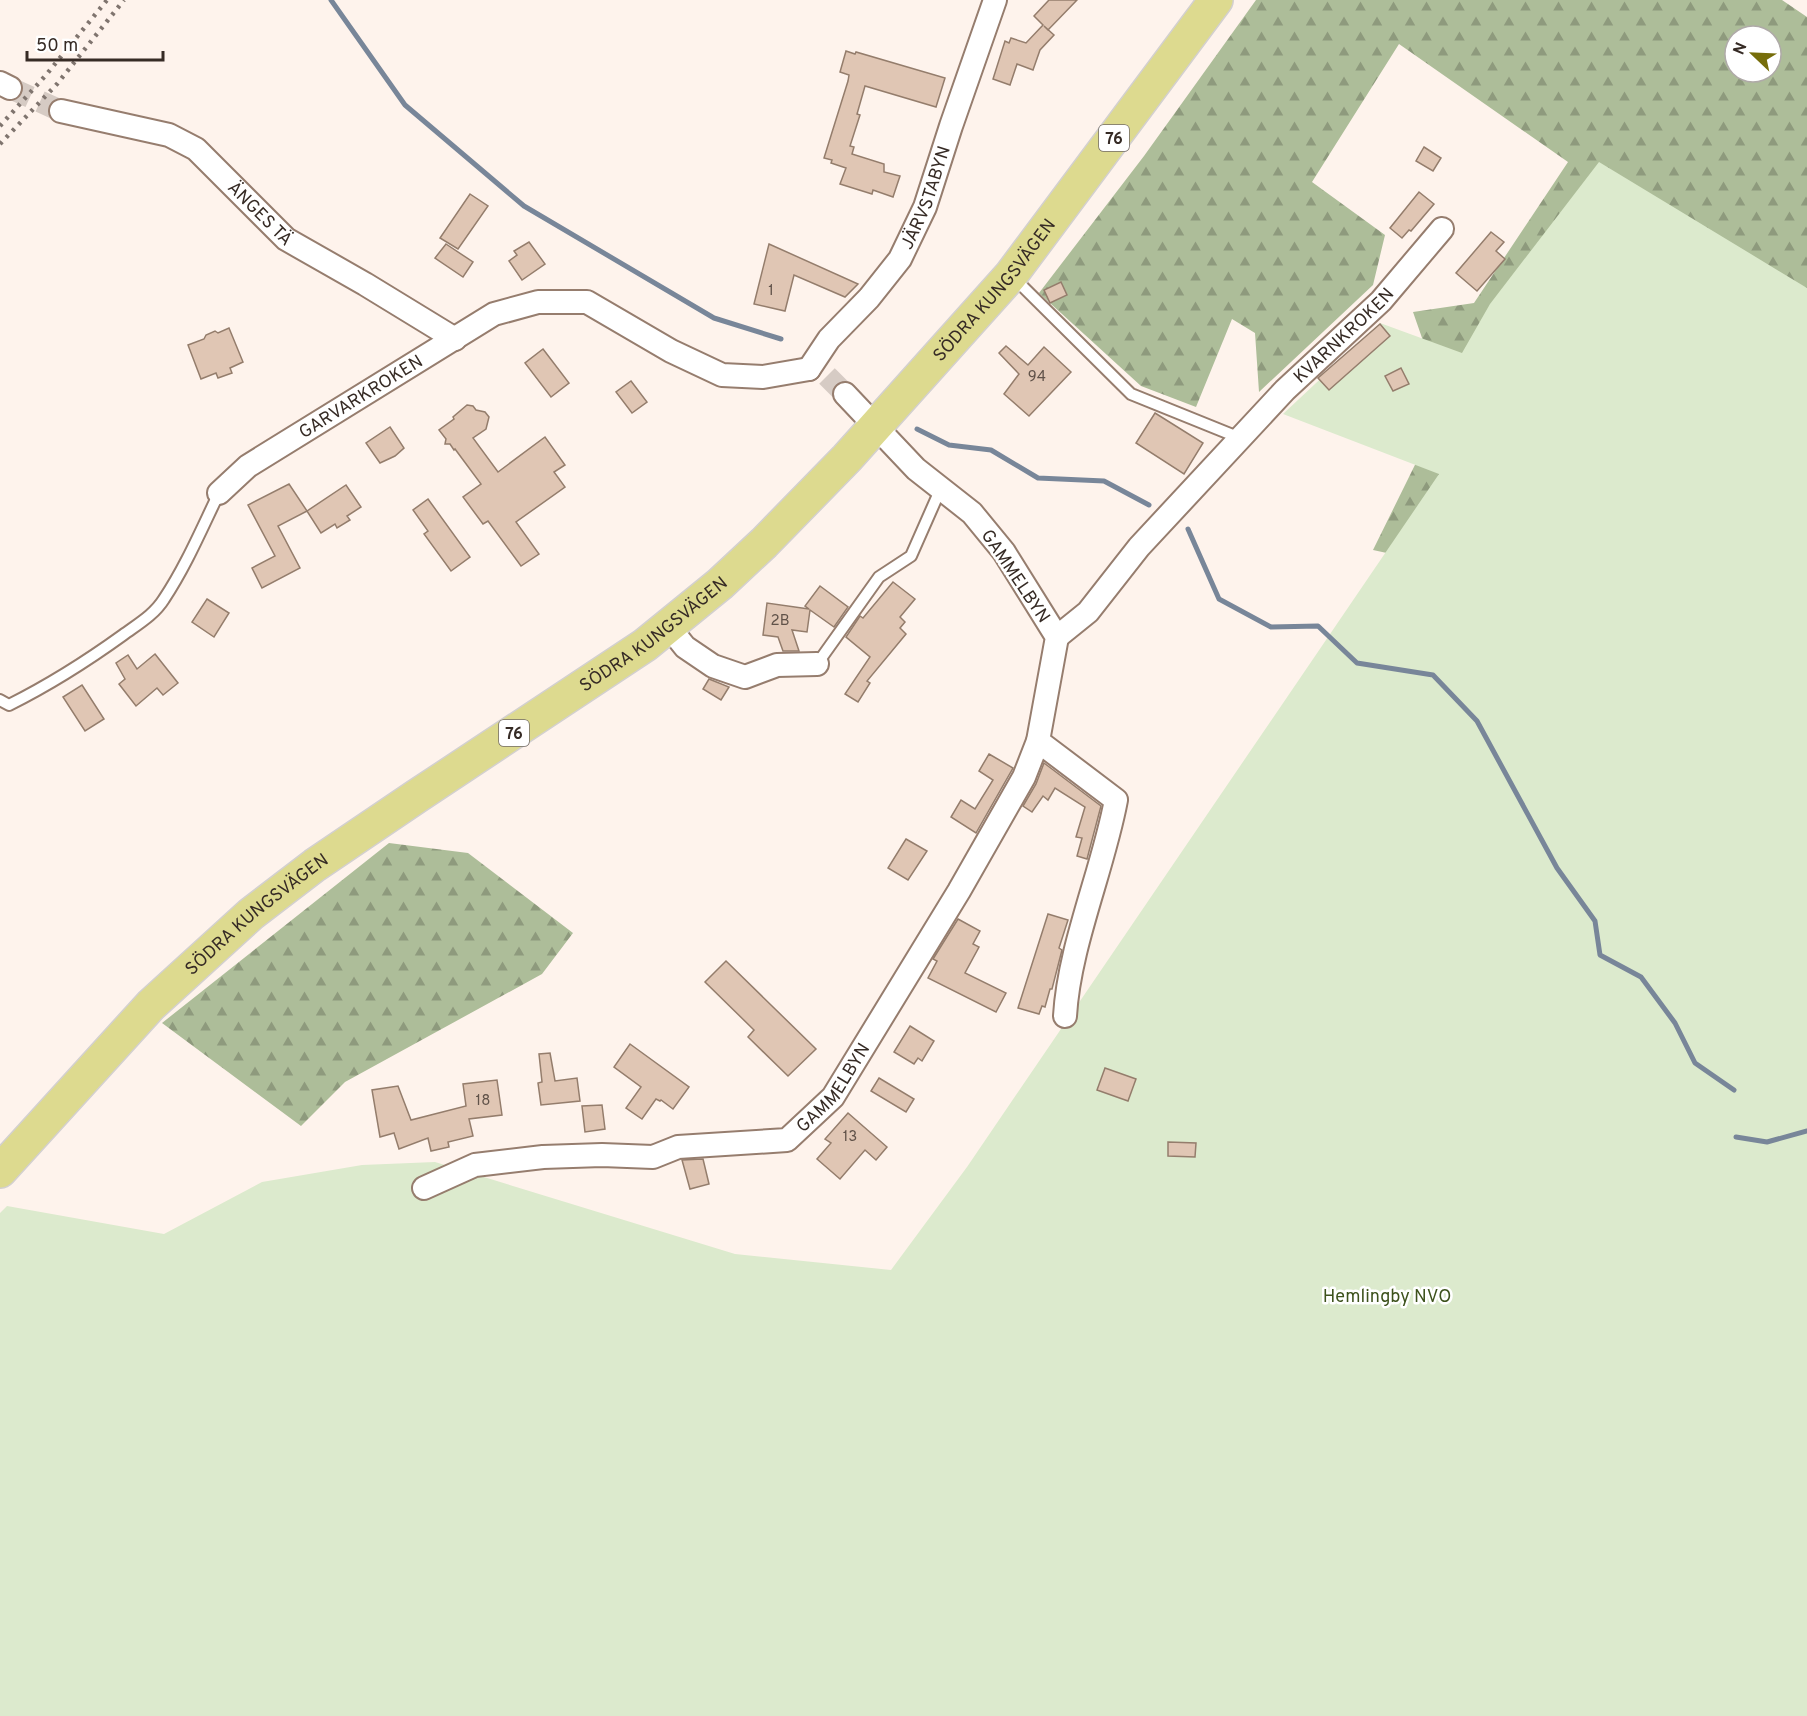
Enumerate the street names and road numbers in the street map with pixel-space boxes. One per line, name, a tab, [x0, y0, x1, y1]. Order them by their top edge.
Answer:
road number: 76	[1099, 125, 1129, 151]
street label: JÄRVSTABYN	[896, 143, 957, 254]
street label: ÄNGES TÄ	[222, 176, 298, 252]
street label: SÖDRA KUNGSVÄGEN	[929, 215, 1062, 367]
street label: KVARNKROKEN	[1289, 284, 1400, 389]
street label: GARVARKROKEN	[295, 351, 428, 445]
street label: GAMMELBYN	[975, 526, 1055, 628]
street label: SÖDRA KUNGSVÄGEN	[576, 572, 733, 698]
road number: 76	[499, 720, 529, 746]
street label: SÖDRA KUNGSVÄGEN	[181, 849, 334, 981]
street label: GAMMELBYN	[792, 1039, 876, 1138]

